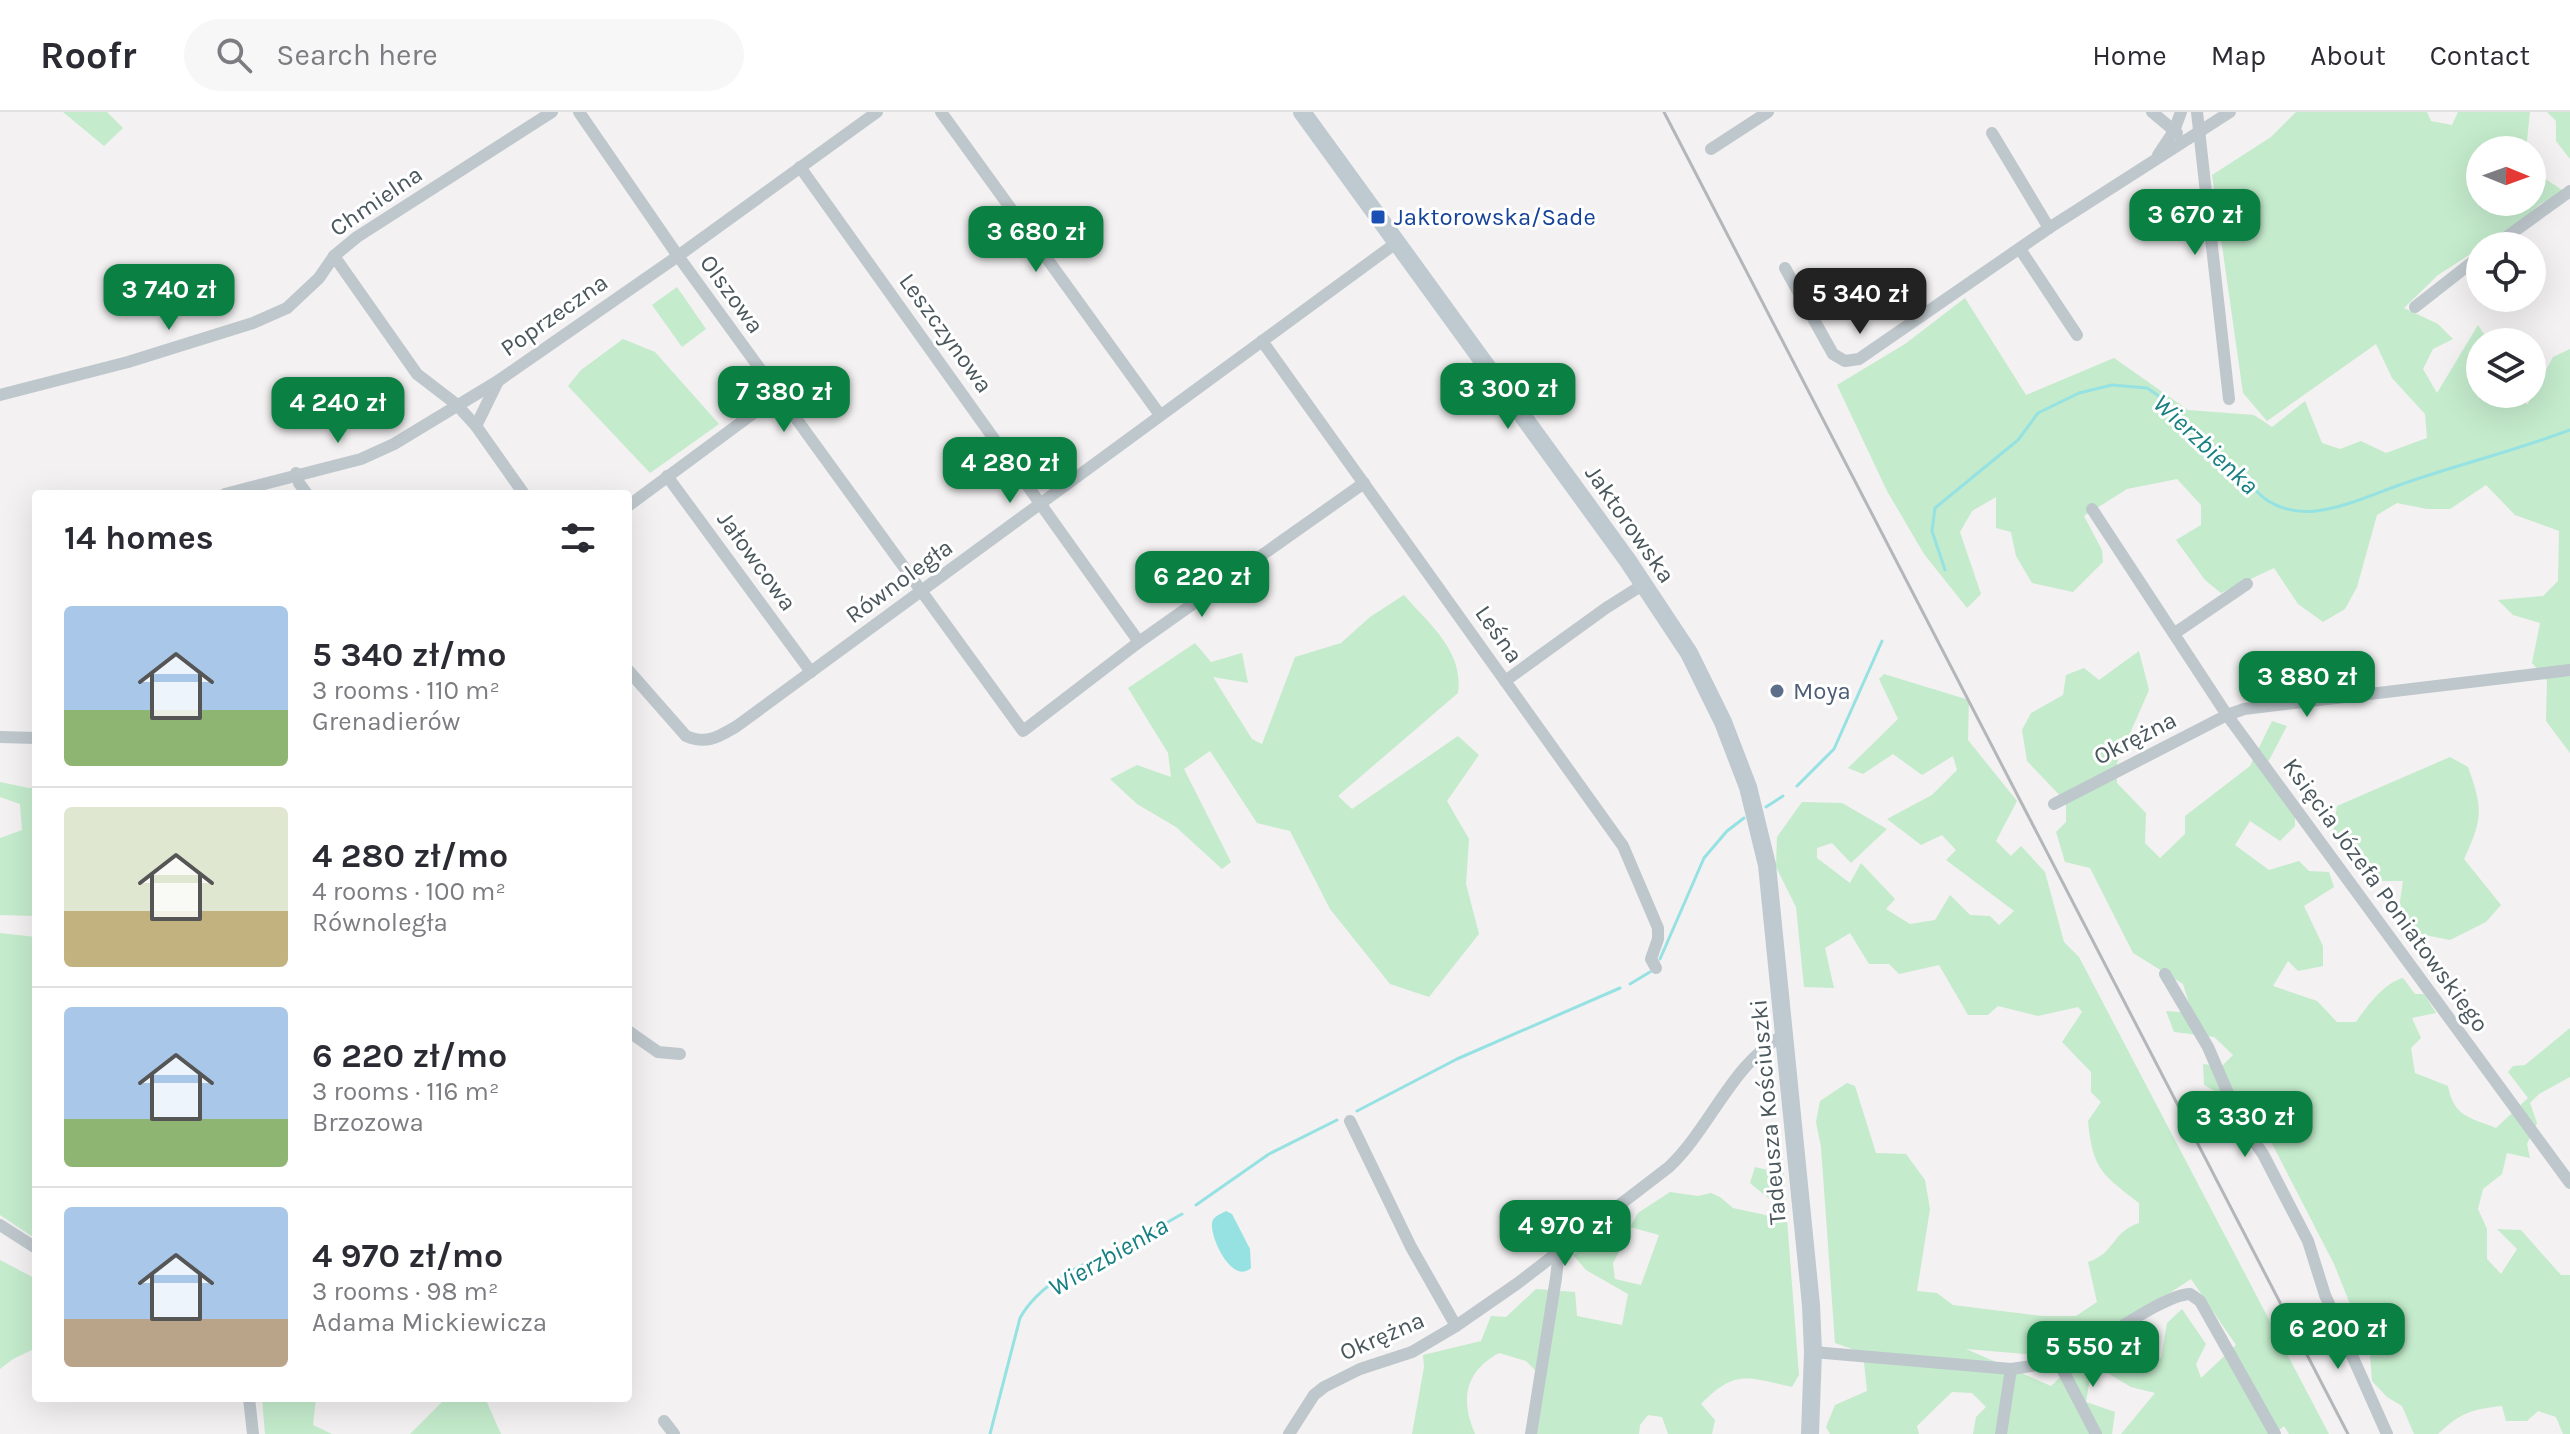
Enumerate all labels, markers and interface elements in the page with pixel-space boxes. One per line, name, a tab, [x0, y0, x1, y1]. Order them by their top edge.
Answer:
search box	[184, 19, 744, 91]
text: Roofr	[40, 33, 136, 78]
icon: search	[212, 33, 256, 77]
text: Search here	[276, 37, 438, 73]
text: Home	[2092, 39, 2167, 72]
text: Map	[2211, 39, 2266, 72]
text: About	[2310, 39, 2386, 72]
text: Contact	[2430, 39, 2530, 72]
north arrow	[2466, 136, 2546, 216]
map controls	[2466, 136, 2546, 408]
street label: Chmielna	[324, 160, 428, 242]
pin: 3 670 zł	[2112, 189, 2278, 257]
text: 3 670 zł	[2147, 199, 2243, 230]
place label: Jaktorowska/Sade	[1394, 203, 1596, 231]
pin: 3 680 zł	[953, 206, 1119, 274]
marker: Jaktorowska/Sade	[1369, 208, 1387, 226]
text: 3 680 zł	[986, 216, 1086, 247]
button: locate	[2466, 232, 2546, 312]
street label: Olszowa	[694, 249, 770, 339]
pin: 3 740 zł	[86, 264, 252, 332]
street label: Poprzeczna	[495, 268, 613, 362]
street label: Leszczynowa	[893, 268, 999, 398]
pin: 5 340 zł	[1777, 268, 1943, 336]
text: 3 740 zł	[122, 274, 216, 305]
text: 5 340 zł	[1811, 278, 1909, 309]
button: layers	[2466, 328, 2546, 408]
pin: 3 300 zł	[1425, 363, 1591, 431]
pin: 7 380 zł	[701, 366, 867, 434]
text: 3 300 zł	[1458, 373, 1558, 404]
text: 7 380 zł	[736, 376, 832, 407]
pin: 4 240 zł	[255, 377, 421, 445]
text: 4 240 zł	[289, 387, 387, 418]
water label: Wierzbienka	[2146, 388, 2265, 501]
pin: 4 280 zł	[927, 437, 1093, 505]
text: 4 280 zł	[961, 447, 1059, 478]
street label: Jaktorowska	[1579, 460, 1681, 588]
street label: Jałowcowa	[712, 506, 802, 616]
icon: filters	[556, 516, 600, 560]
text: 14 homes	[64, 518, 214, 558]
street label: Równoległa	[840, 533, 958, 629]
pin: 6 220 zł	[1119, 551, 1285, 619]
text: 6 220 zł	[1153, 561, 1251, 592]
street label: Leśna	[1469, 600, 1529, 668]
text: 5 340 zł/mo	[312, 635, 507, 675]
icon: home	[128, 638, 224, 734]
pin: 3 880 zł	[2224, 651, 2390, 719]
text: 3 880 zł	[2257, 661, 2357, 692]
text: 3 rooms · 110 m²	[312, 675, 500, 706]
place label: Moya	[1793, 677, 1851, 705]
marker: Moya	[1768, 682, 1786, 700]
street label: Okrężna	[2089, 705, 2181, 771]
text: Grenadierów	[312, 706, 460, 737]
street label: Księcia Józefa Poniatowskiego	[2277, 753, 2495, 1037]
text: 4 280 zł/mo	[312, 836, 508, 876]
icon: home	[128, 839, 224, 935]
text: 4 rooms · 100 m²	[312, 876, 506, 907]
text: Równoległa	[312, 907, 448, 938]
street label: Tadeusza Kościuszki	[1744, 998, 1792, 1226]
text: 6 220 zł/mo	[312, 1036, 507, 1076]
icon: home	[128, 1039, 224, 1135]
text: 3 rooms · 116 m²	[312, 1076, 499, 1107]
pin: 3 330 zł	[2162, 1091, 2328, 1159]
text: 3 330 zł	[2196, 1101, 2294, 1132]
text: Brzozowa	[312, 1107, 424, 1138]
pin: 4 970 zł	[1482, 1200, 1648, 1268]
water label: Wierzbienka	[1043, 1210, 1174, 1303]
text: 4 970 zł	[1518, 1210, 1612, 1241]
text: 4 970 zł/mo	[312, 1236, 503, 1276]
icon: home	[128, 1239, 224, 1335]
text: 3 rooms · 98 m²	[312, 1276, 498, 1307]
pin: 6 200 zł	[2255, 1303, 2421, 1371]
street label: Okrężna	[1336, 1306, 1428, 1366]
text: Adama Mickiewicza	[312, 1307, 547, 1338]
text: 6 200 zł	[2289, 1313, 2387, 1344]
pin: 5 550 zł	[2010, 1321, 2176, 1389]
text: 5 550 zł	[2045, 1331, 2141, 1362]

